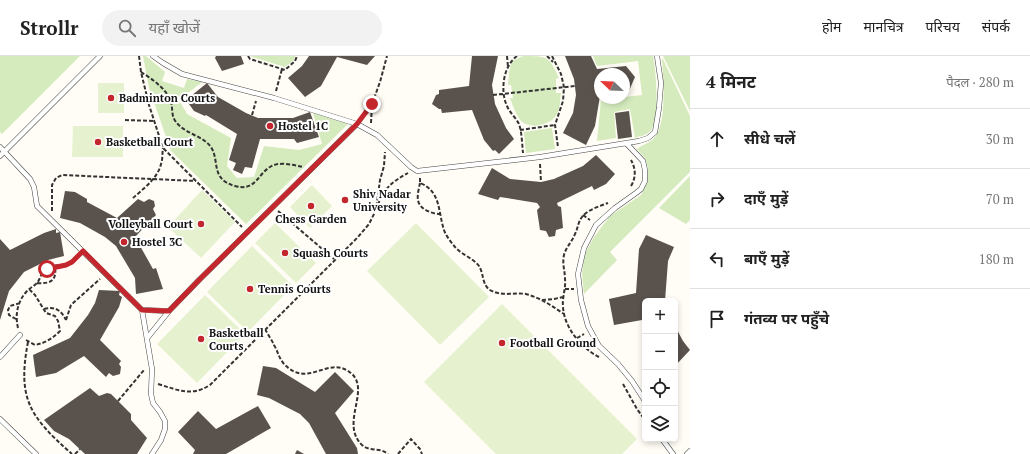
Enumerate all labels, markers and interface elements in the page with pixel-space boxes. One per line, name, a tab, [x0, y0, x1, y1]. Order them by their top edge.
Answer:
search box	[102, 10, 382, 46]
text: Strollr	[20, 15, 78, 40]
icon: search	[116, 17, 138, 39]
text: यहाँ खोजें	[148, 17, 200, 37]
text: होम	[822, 17, 841, 36]
text: मानचित्र	[863, 17, 904, 36]
text: परिचय	[926, 17, 960, 36]
text: संपर्क	[982, 17, 1010, 36]
north arrow	[594, 68, 630, 104]
text: 4 मिनट	[706, 70, 756, 93]
text: पैदल · 280 m	[946, 73, 1014, 91]
place label: Badminton Courts	[119, 91, 215, 105]
marker: Badminton Courts	[106, 93, 116, 103]
route end	[363, 95, 381, 113]
place label: Hostel 1C	[278, 119, 328, 133]
marker: Hostel 1C	[265, 121, 275, 131]
icon: ahead	[706, 128, 728, 150]
text: सीधे चलें	[744, 128, 795, 148]
text: 30 m	[986, 130, 1014, 148]
place label: Basketball Court	[106, 135, 194, 149]
marker: Basketball Court	[93, 137, 103, 147]
place label: Shiv Nadar University	[353, 187, 411, 214]
icon: right	[706, 188, 728, 210]
text: दाएँ मुड़ें	[744, 188, 788, 208]
text: 70 m	[986, 190, 1014, 208]
marker: Shiv Nadar University	[340, 195, 350, 205]
marker: Chess Garden	[306, 201, 316, 211]
place label: Chess Garden	[275, 212, 347, 226]
place label: Volleyball Court	[108, 217, 194, 231]
marker: Volleyball Court	[196, 219, 206, 229]
place label: Hostel 3C	[132, 235, 182, 249]
marker: Hostel 3C	[119, 237, 129, 247]
place label: Squash Courts	[293, 246, 368, 260]
marker: Squash Courts	[280, 248, 290, 258]
icon: left	[706, 248, 728, 270]
text: बाएँ मुड़ें	[744, 248, 789, 268]
text: 180 m	[979, 250, 1014, 268]
route start	[38, 260, 56, 278]
place label: Tennis Courts	[258, 282, 331, 296]
marker: Tennis Courts	[245, 284, 255, 294]
map controls	[642, 298, 678, 442]
button: +	[642, 298, 678, 334]
icon: arrive	[706, 308, 728, 330]
text: गंतव्य पर पहुँचे	[744, 308, 829, 328]
place label: Basketball Courts	[209, 326, 264, 353]
marker: Basketball Courts	[196, 334, 206, 344]
button: −	[642, 334, 678, 370]
place label: Football Ground	[510, 336, 597, 350]
marker: Football Ground	[497, 338, 507, 348]
button: locate	[642, 370, 678, 406]
button: layers	[642, 406, 678, 442]

